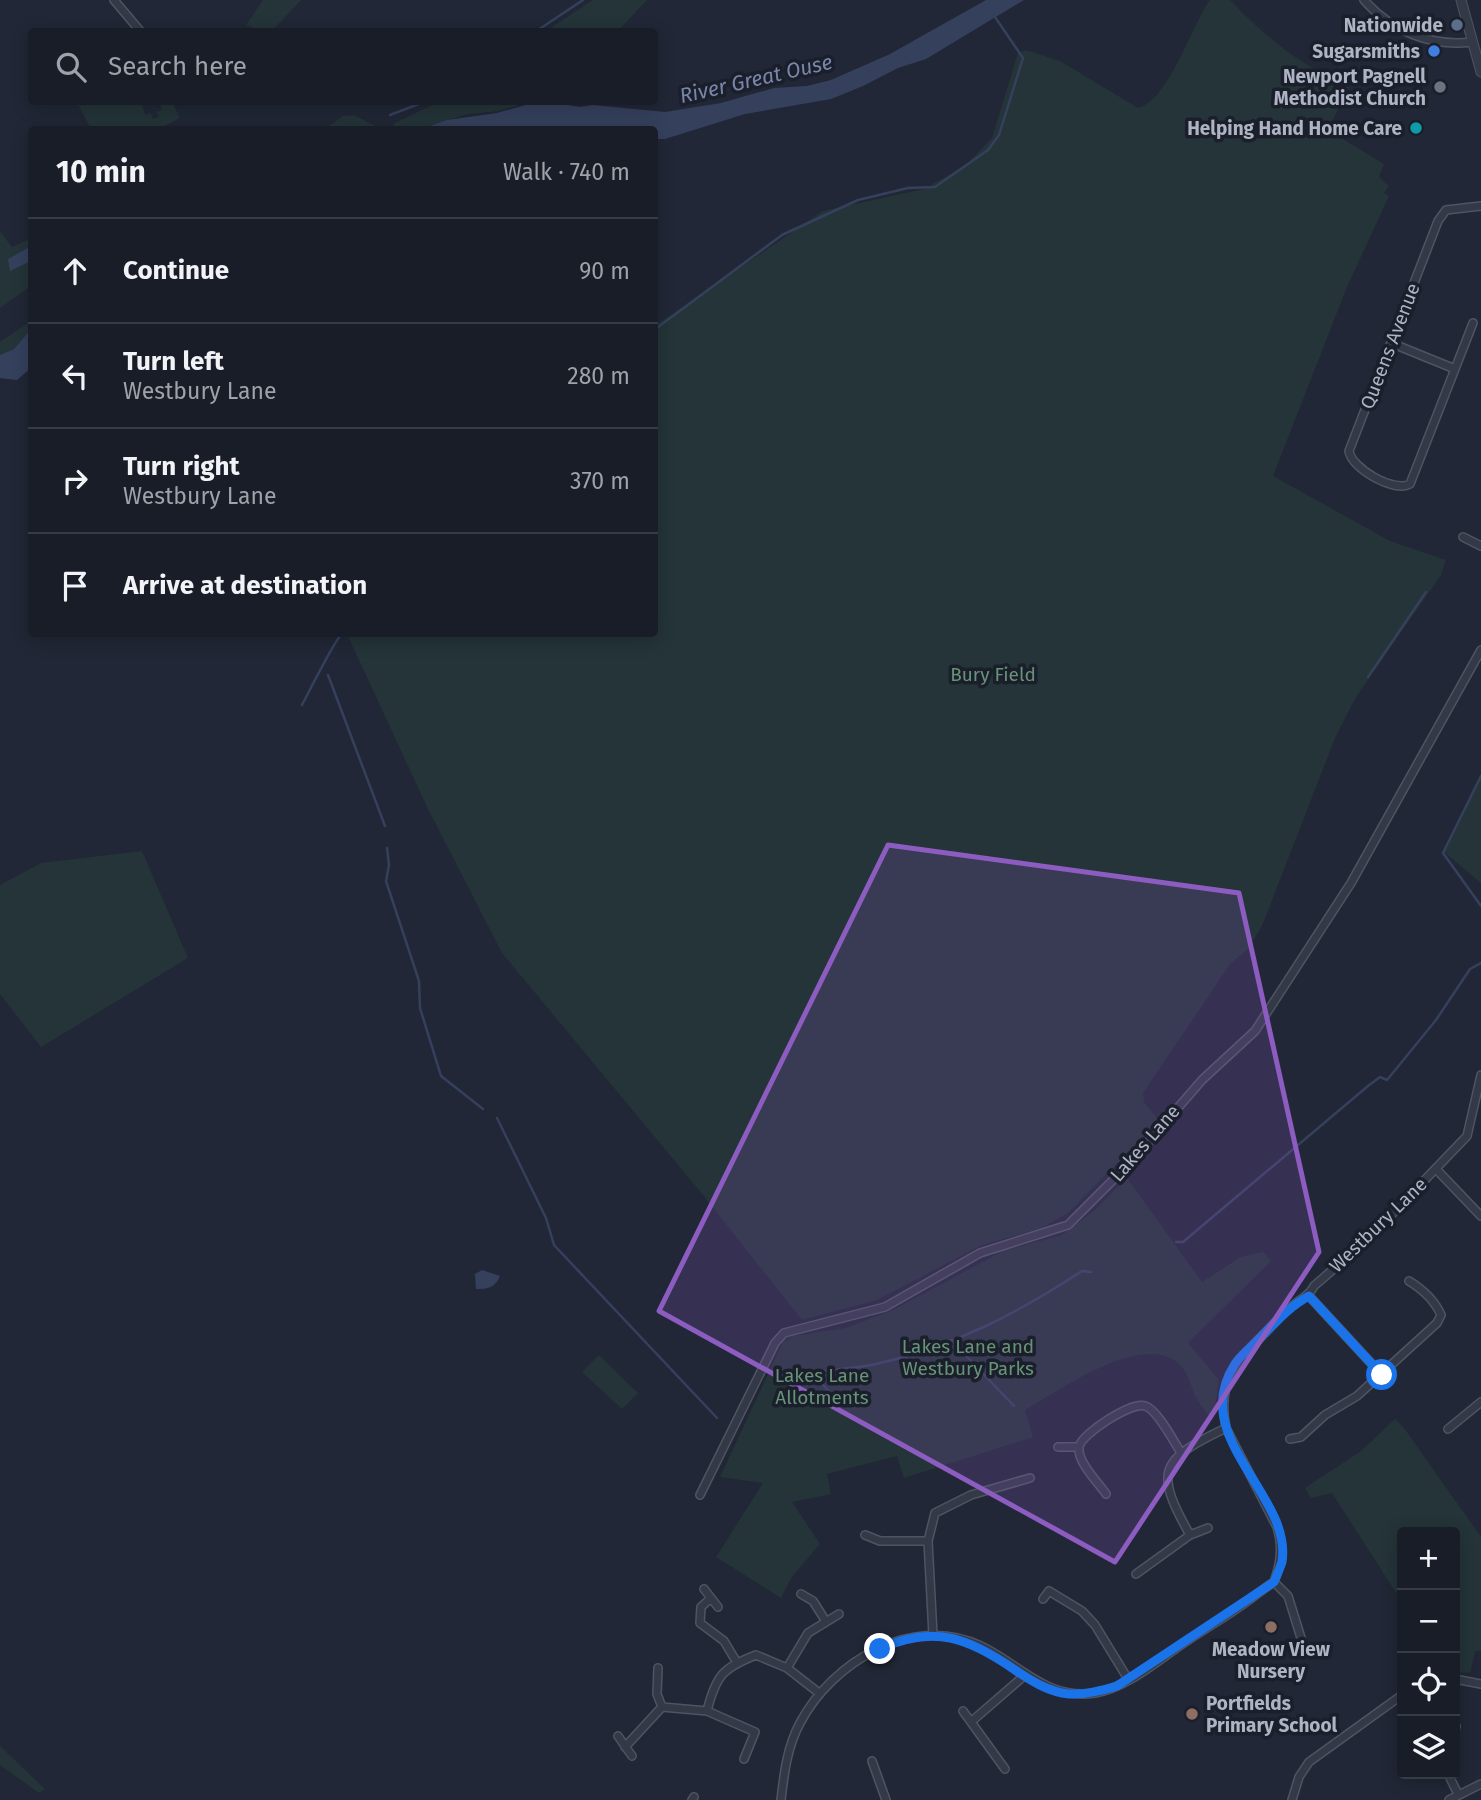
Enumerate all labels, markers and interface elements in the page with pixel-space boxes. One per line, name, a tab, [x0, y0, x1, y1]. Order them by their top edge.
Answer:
place label: Nationwide	[1344, 14, 1443, 37]
marker: Nationwide	[1449, 17, 1465, 33]
search box	[28, 28, 658, 105]
place label: Sugarsmiths	[1312, 40, 1420, 63]
marker: Sugarsmiths	[1426, 43, 1442, 59]
icon: search	[52, 48, 90, 86]
water label: River Great Ouse	[677, 49, 835, 109]
text: Search here	[108, 51, 247, 82]
place label: Newport Pagnell Methodist Church	[1274, 65, 1426, 110]
marker: Newport Pagnell Methodist Church	[1432, 79, 1448, 95]
place label: Helping Hand Home Care	[1187, 117, 1402, 140]
marker: Helping Hand Home Care	[1408, 120, 1424, 136]
text: 10 min	[56, 154, 146, 190]
text: Walk · 740 m	[503, 158, 630, 186]
icon: ahead	[56, 252, 94, 290]
text: Continue	[123, 255, 229, 286]
text: 90 m	[579, 257, 630, 285]
street label: Queens Avenue	[1355, 280, 1425, 412]
text: Turn left	[123, 346, 224, 377]
icon: left	[56, 357, 94, 395]
text: 280 m	[567, 362, 630, 390]
text: Westbury Lane	[123, 377, 276, 405]
text: Turn right	[123, 451, 240, 482]
icon: right	[56, 462, 94, 500]
text: 370 m	[570, 467, 630, 495]
text: Westbury Lane	[123, 482, 276, 510]
icon: arrive	[56, 567, 94, 605]
text: Arrive at destination	[123, 570, 367, 601]
park label: Bury Field	[950, 663, 1036, 686]
street label: Lakes Lane	[1105, 1100, 1185, 1186]
street label: Westbury Lane	[1324, 1173, 1432, 1277]
park label: Lakes Lane and Westbury Parks	[902, 1335, 1034, 1380]
route start	[1366, 1359, 1397, 1390]
park label: Lakes Lane Allotments	[775, 1364, 869, 1409]
map controls	[1397, 1527, 1460, 1779]
button: +	[1397, 1527, 1460, 1590]
button: −	[1397, 1590, 1460, 1653]
marker: Meadow View Nursery	[1263, 1619, 1279, 1635]
route end	[864, 1633, 895, 1664]
place label: Meadow View Nursery	[1212, 1638, 1331, 1683]
button: locate	[1397, 1653, 1460, 1716]
place label: Portfields Primary School	[1206, 1692, 1338, 1737]
marker: Portfields Primary School	[1184, 1706, 1200, 1722]
button: layers	[1397, 1716, 1460, 1779]

